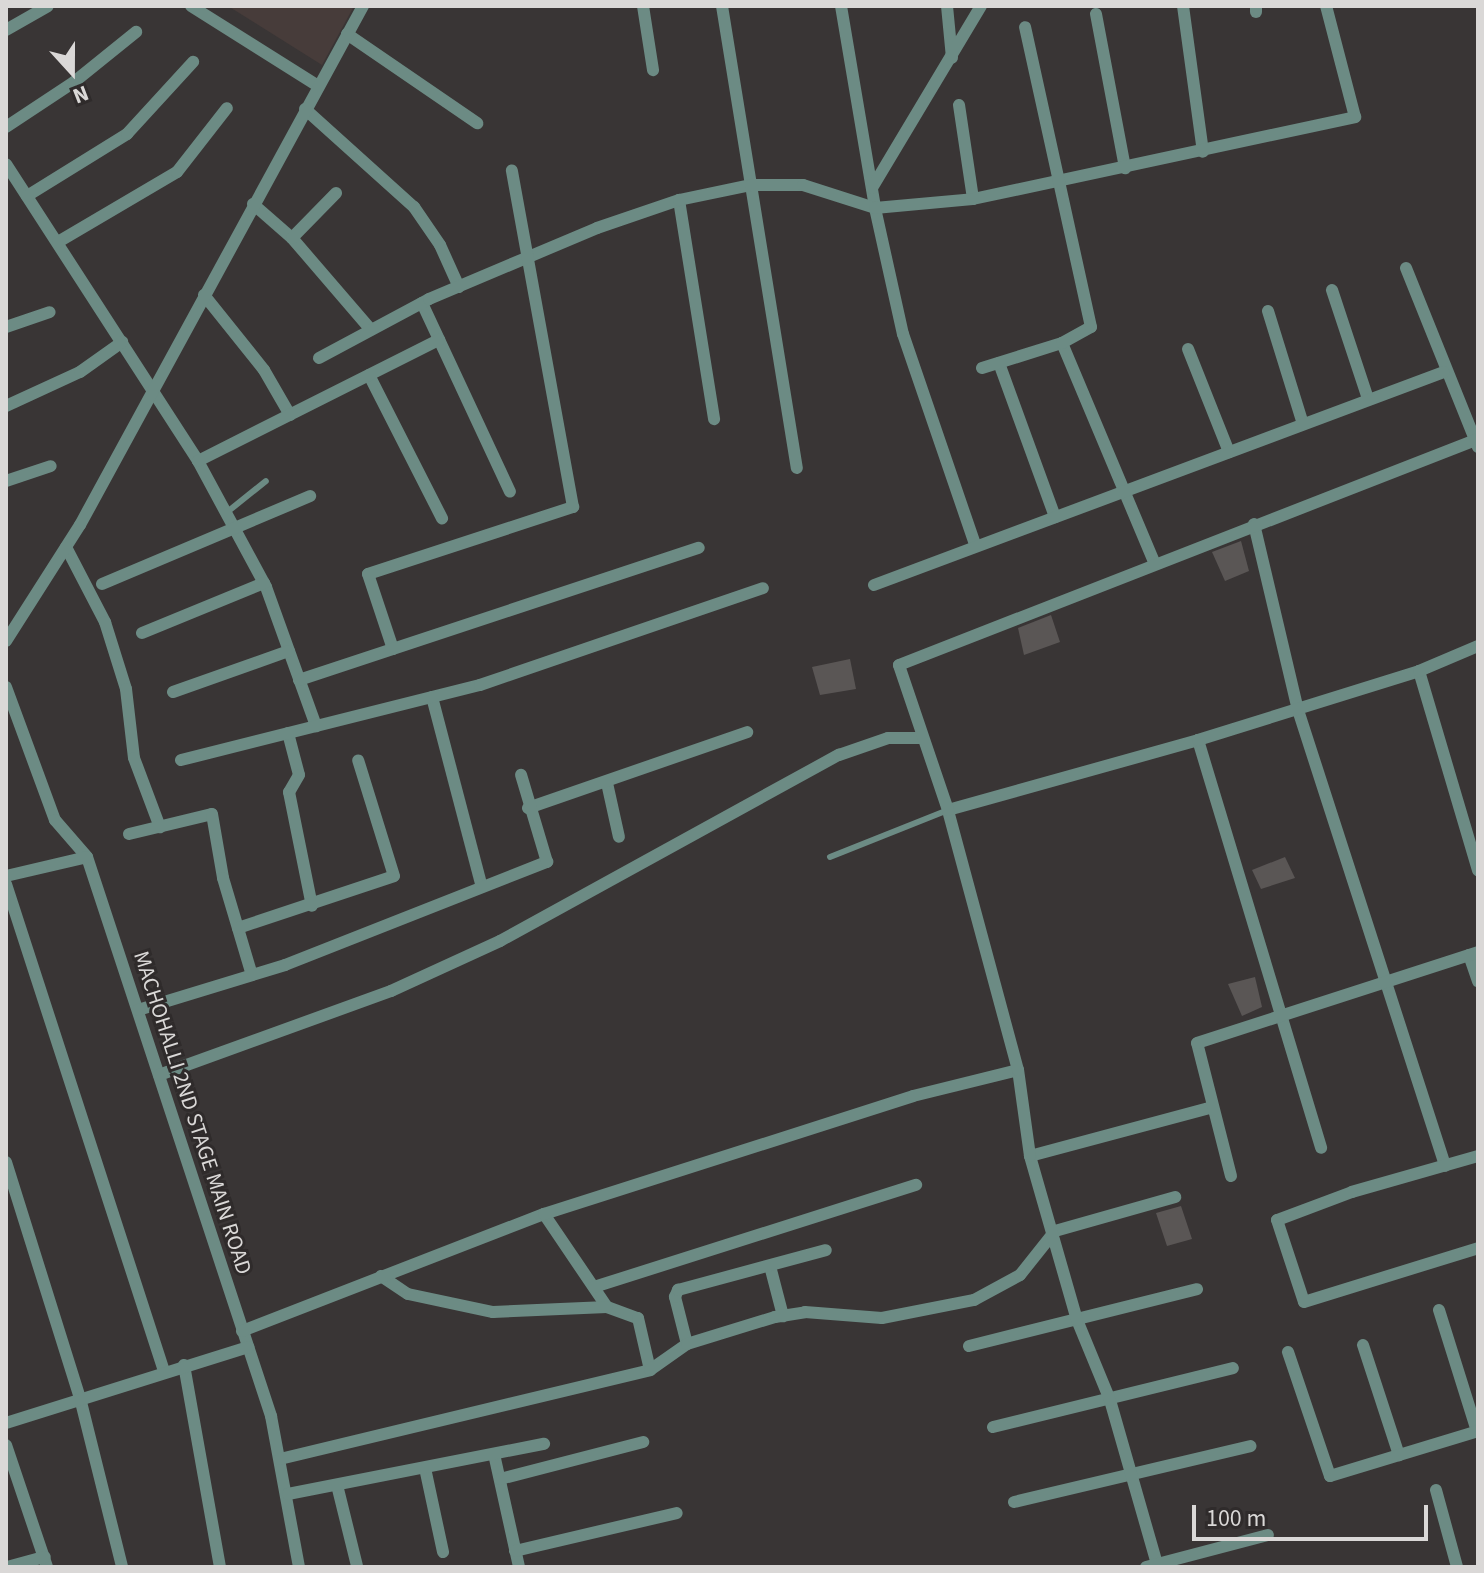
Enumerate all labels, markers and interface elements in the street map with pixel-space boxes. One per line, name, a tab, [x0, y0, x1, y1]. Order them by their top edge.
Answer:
north arrow	[32, 32, 112, 112]
text: N	[68, 77, 93, 112]
street label: MACHOHALLI 2ND STAGE MAIN ROAD	[127, 948, 257, 1278]
scale bar	[1196, 1489, 1432, 1539]
text: 100 m	[1206, 1501, 1266, 1536]

